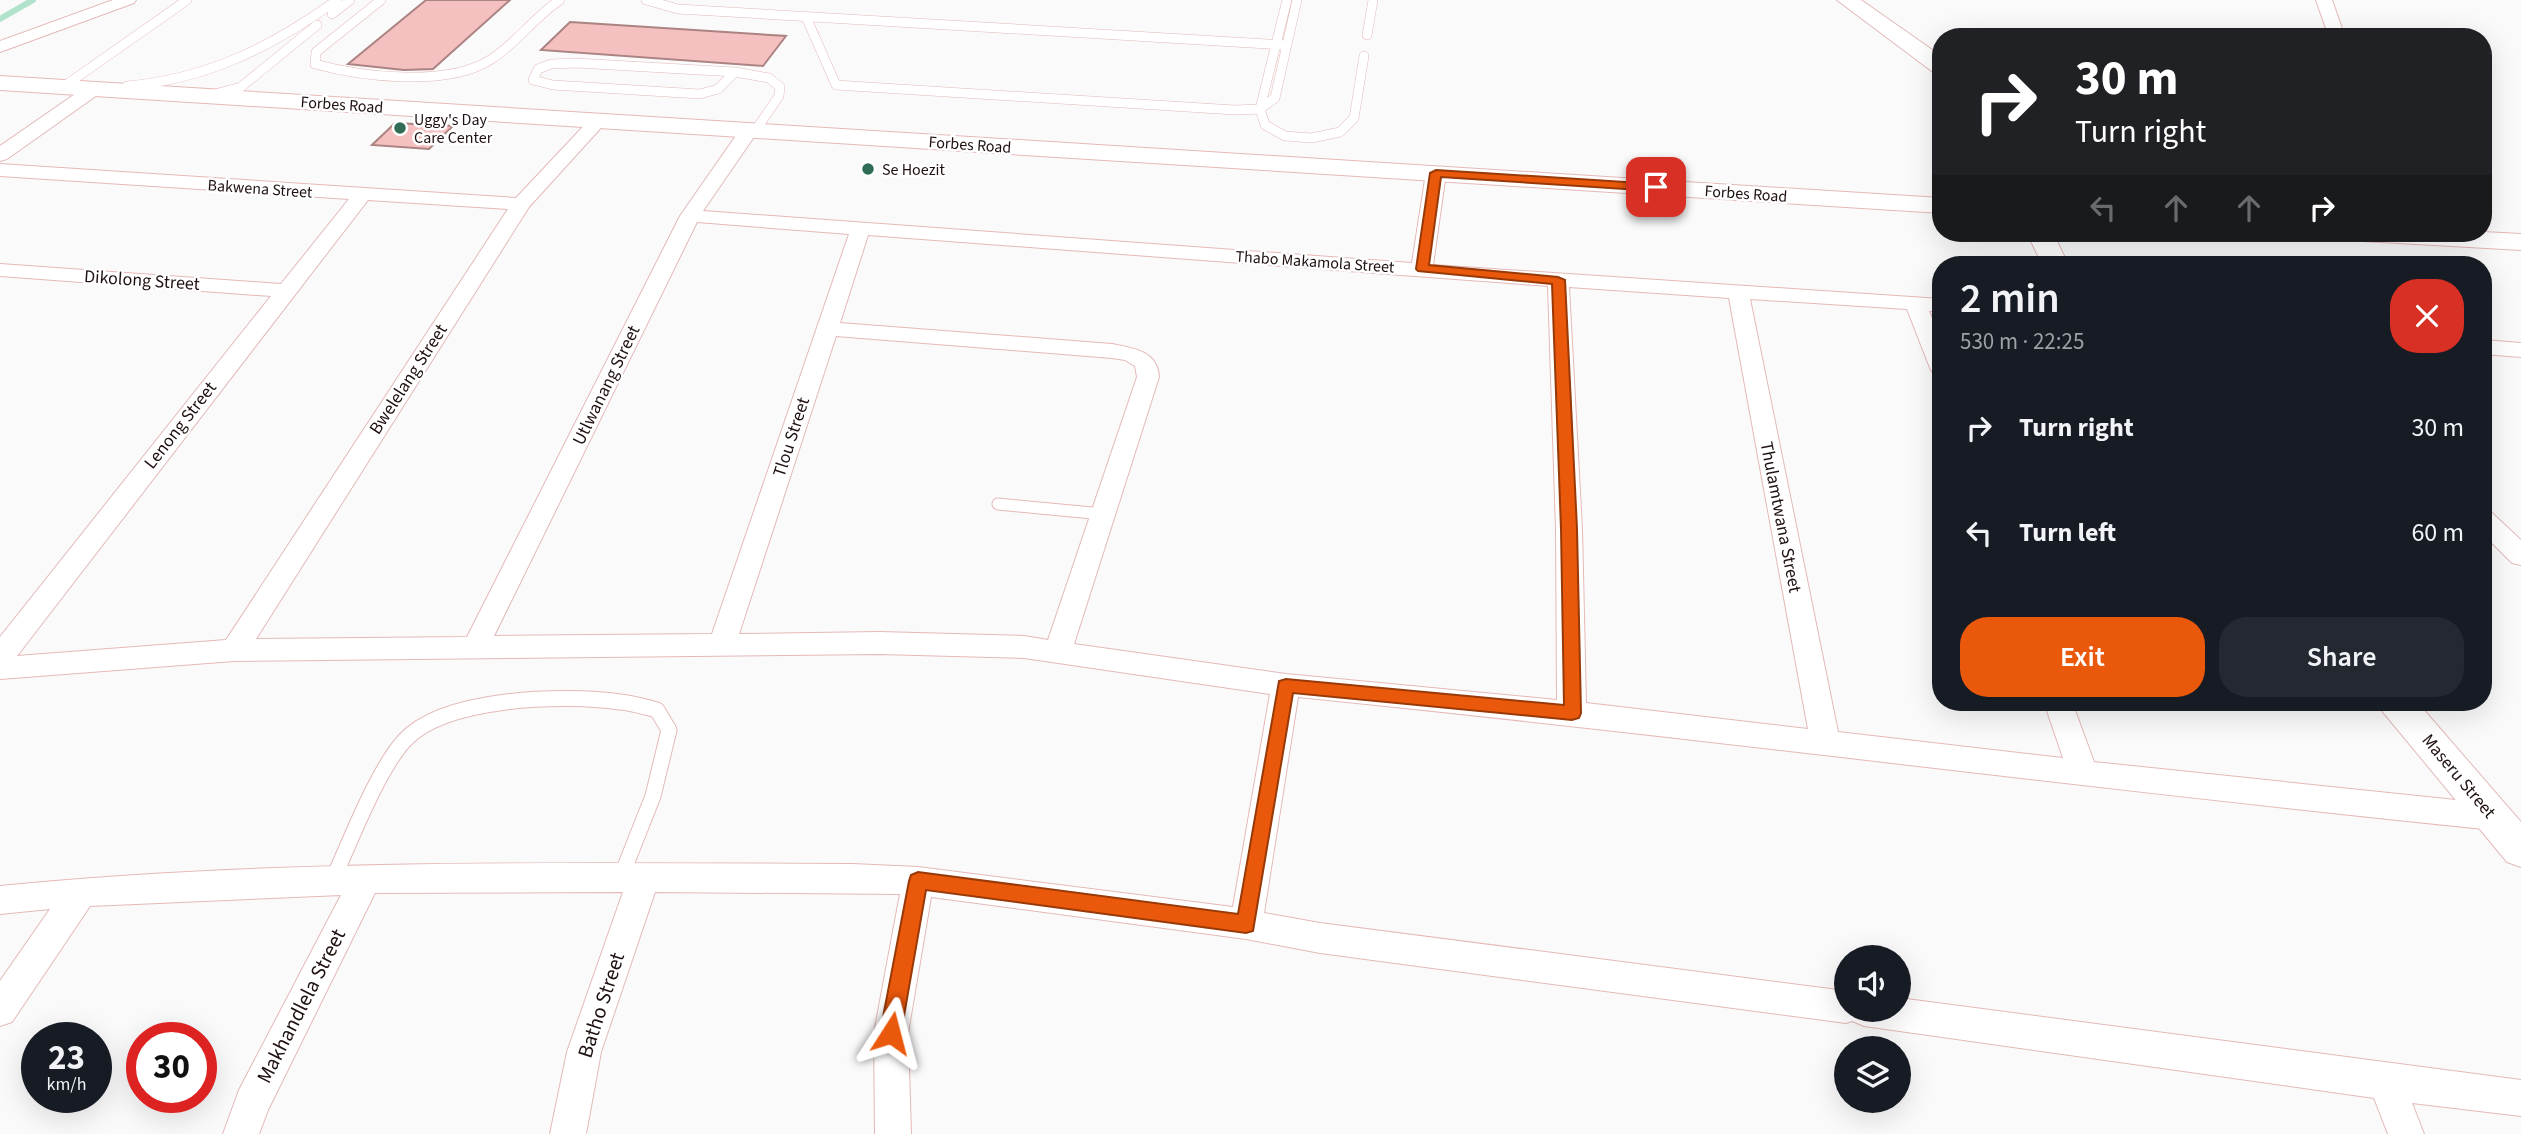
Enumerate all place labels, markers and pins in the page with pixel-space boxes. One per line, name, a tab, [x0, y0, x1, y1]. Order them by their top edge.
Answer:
place label: Uggy's Day Care Center	[414, 109, 493, 149]
marker: Uggy's Day Care Center	[392, 120, 408, 136]
pin	[1626, 157, 1686, 217]
place label: Se Hoezit	[882, 159, 945, 181]
marker: Se Hoezit	[860, 161, 876, 177]

